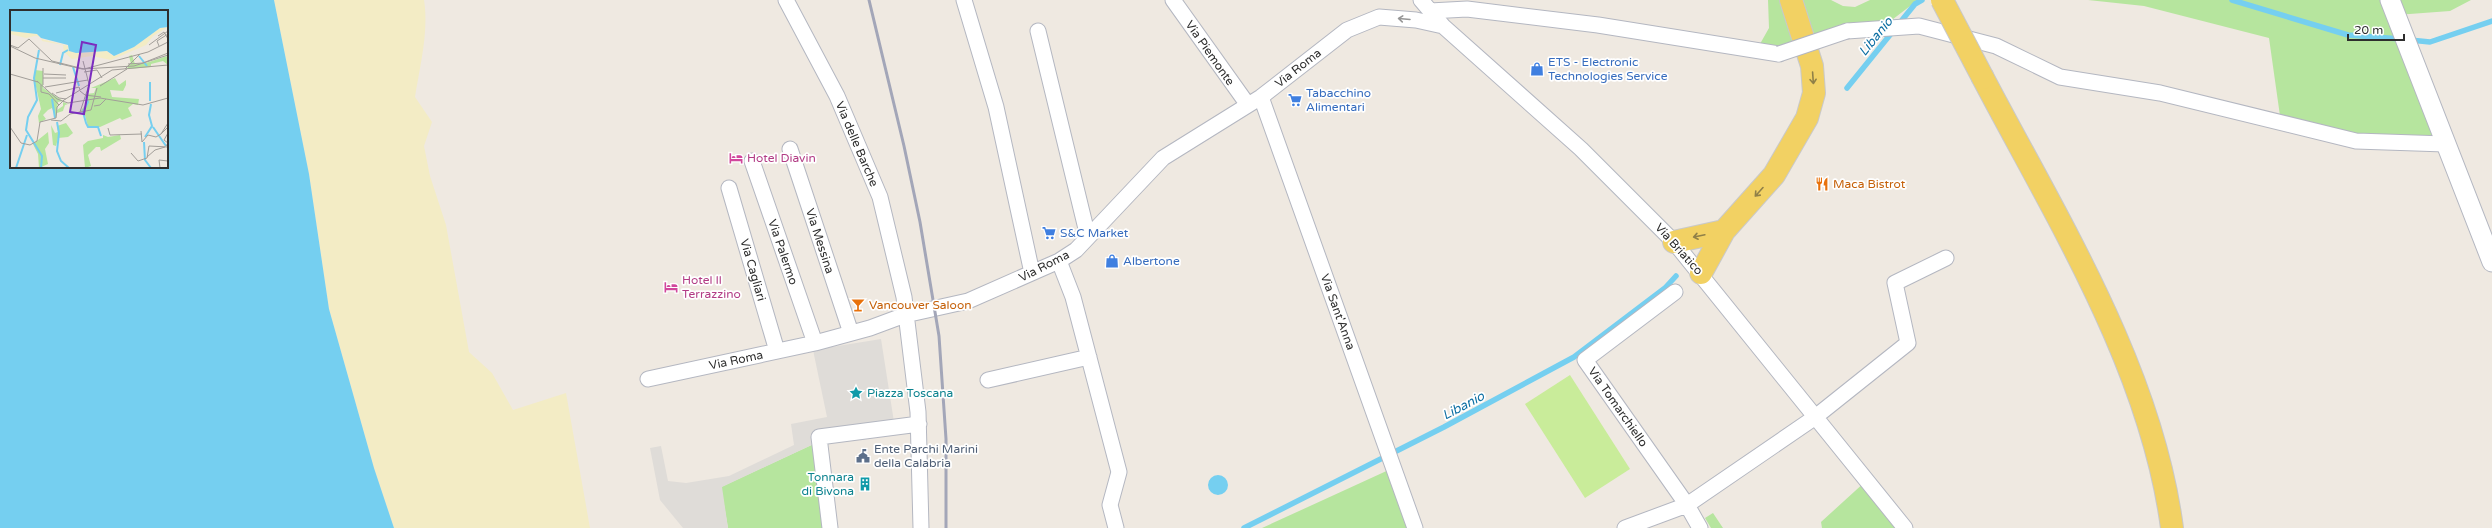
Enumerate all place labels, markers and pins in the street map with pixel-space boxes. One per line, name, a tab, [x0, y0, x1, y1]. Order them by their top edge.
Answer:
place label: ETS - Electronic Technologies Service	[1548, 55, 1668, 83]
shop icon: ETS - Electronic Technologies Service	[1529, 61, 1545, 77]
place label: Tabacchino Alimentari	[1306, 86, 1371, 114]
supermarket icon: Tabacchino Alimentari	[1287, 92, 1303, 108]
hotel icon: Hotel Diavin	[728, 150, 744, 166]
place label: Hotel Diavin	[747, 151, 816, 165]
restaurant icon: Maca Bistrot	[1814, 176, 1830, 192]
place label: Maca Bistrot	[1833, 177, 1906, 191]
supermarket icon: S&C Market	[1041, 225, 1057, 241]
place label: S&C Market	[1060, 226, 1129, 240]
shop icon: Albertone	[1104, 253, 1120, 269]
place label: Albertone	[1123, 254, 1180, 268]
place label: Hotel Il Terrazzino	[682, 273, 741, 301]
hotel icon: Hotel Il Terrazzino	[663, 279, 679, 295]
bar icon: Vancouver Saloon	[850, 297, 866, 313]
place label: Vancouver Saloon	[869, 298, 971, 312]
place icon: Piazza Toscana	[848, 385, 864, 401]
place label: Piazza Toscana	[867, 386, 953, 400]
place label: Ente Parchi Marini della Calabria	[874, 442, 978, 470]
public building icon: Ente Parchi Marini della Calabria	[855, 448, 871, 464]
place label: Tonnara di Bivona	[801, 470, 854, 498]
building icon: Tonnara di Bivona	[857, 476, 873, 492]

